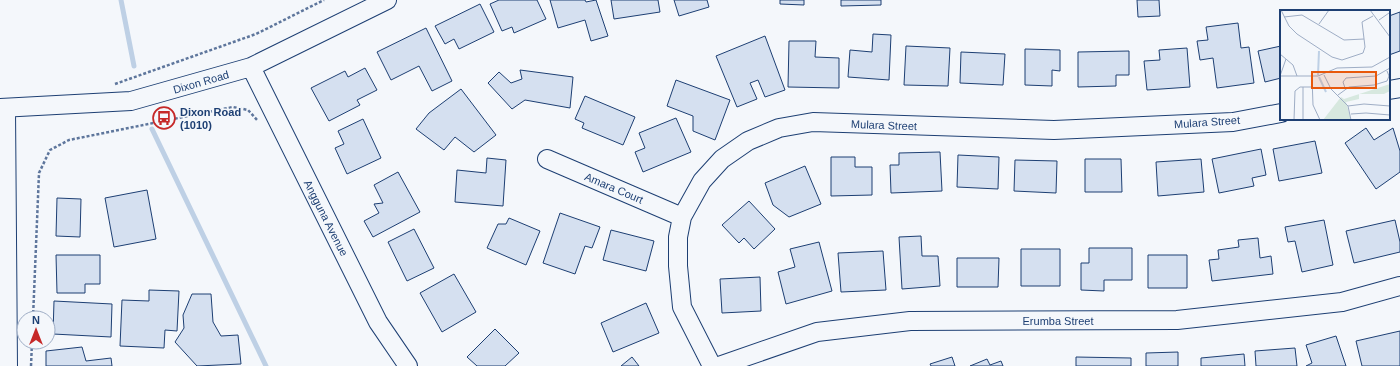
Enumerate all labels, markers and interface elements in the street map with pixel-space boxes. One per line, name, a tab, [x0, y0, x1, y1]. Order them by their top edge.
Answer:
inset map	[1280, 10, 1390, 120]
street label: Dixon Road	[172, 68, 230, 96]
bus stop icon: Dixon Road (1010)	[151, 105, 177, 131]
place label: Dixon Road (1010)	[180, 106, 241, 131]
street label: Mulara Street	[1174, 114, 1240, 130]
street label: Mulara Street	[851, 118, 917, 132]
street label: Amara Court	[583, 170, 645, 206]
street label: Angguna Avenue	[302, 178, 350, 258]
north arrow	[16, 310, 56, 350]
text: N	[32, 314, 40, 326]
street label: Erumba Street	[1023, 315, 1093, 327]

